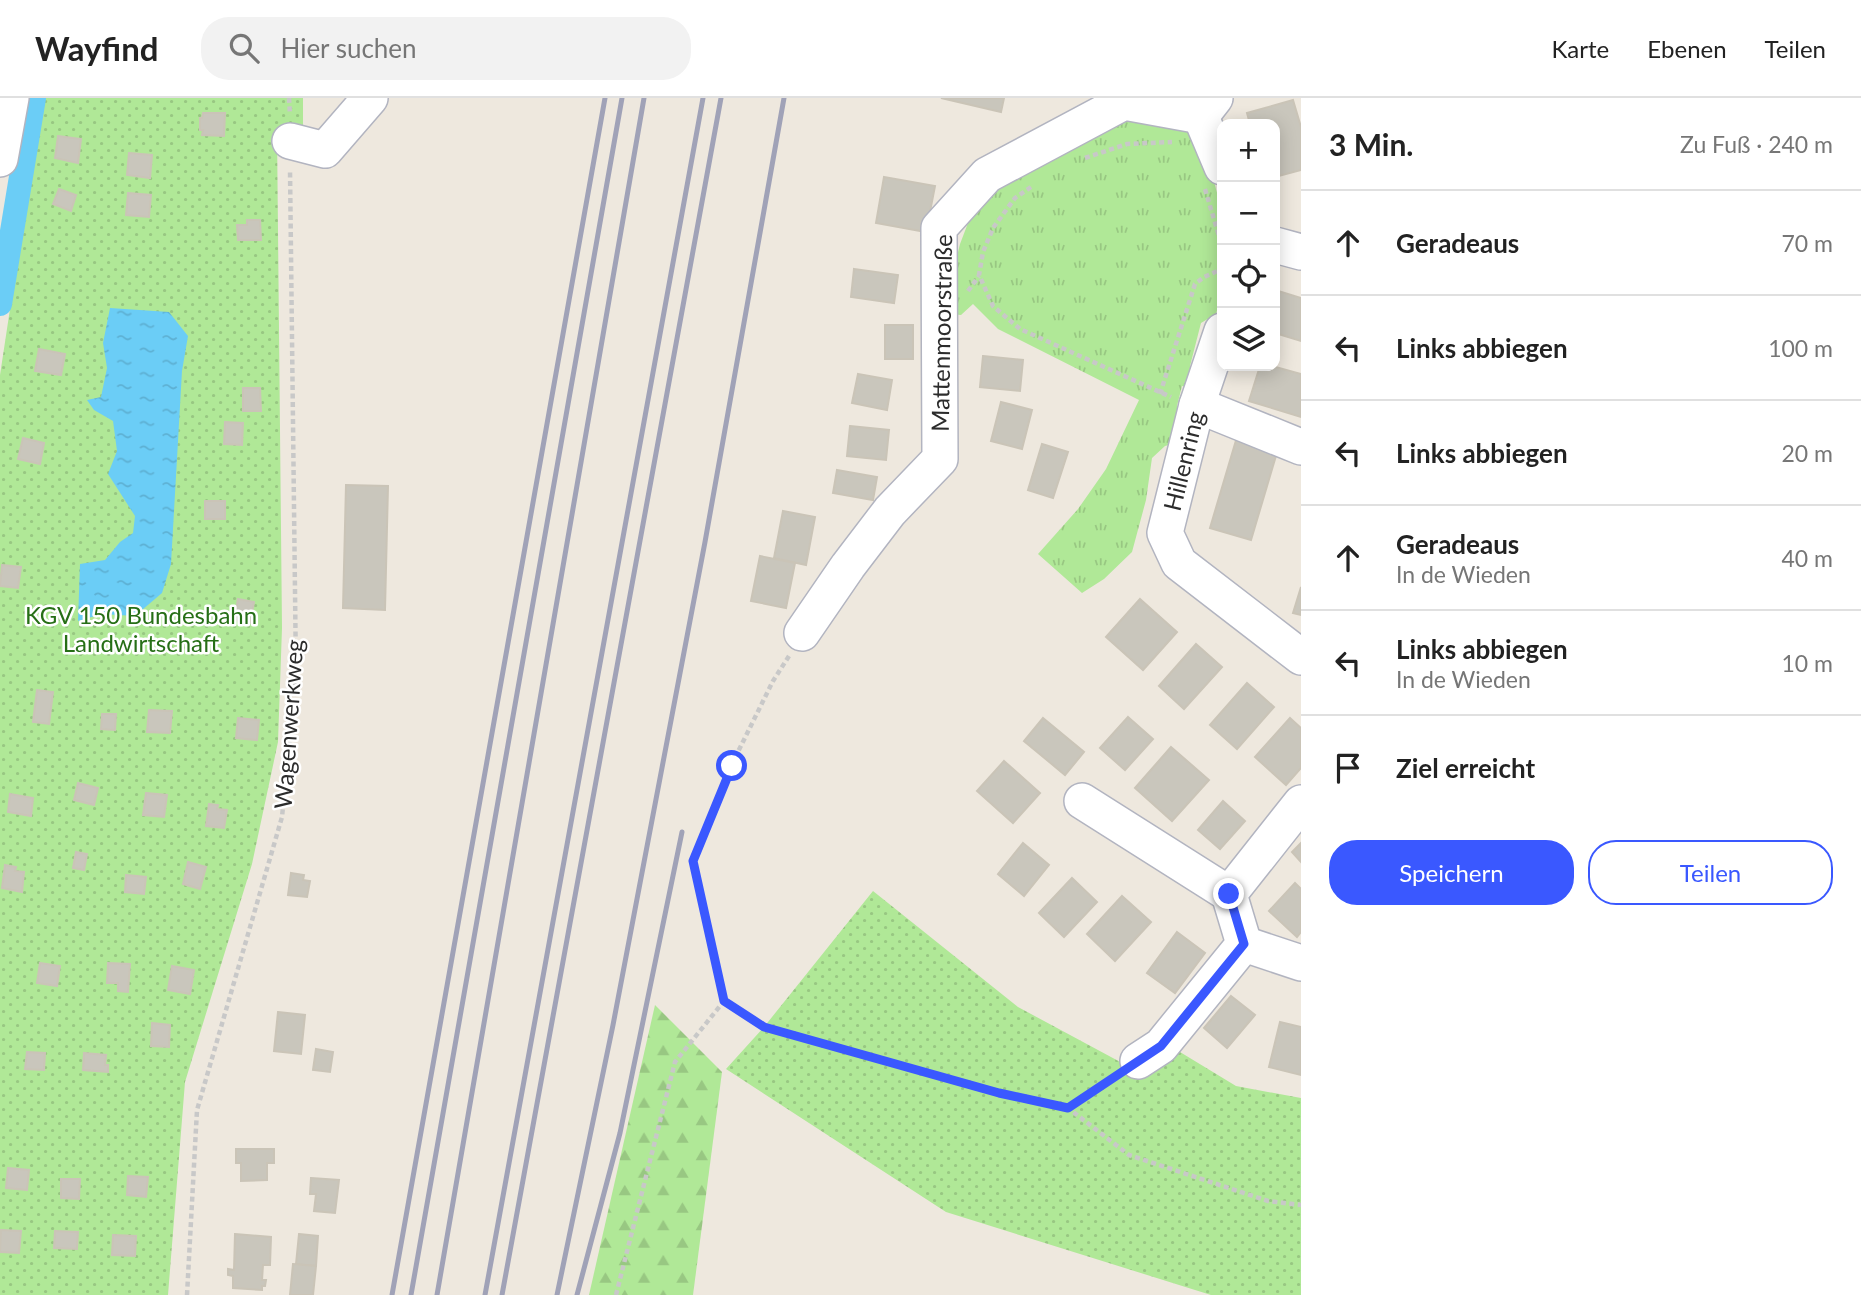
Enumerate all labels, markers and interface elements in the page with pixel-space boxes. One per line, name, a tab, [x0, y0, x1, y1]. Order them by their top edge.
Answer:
search box	[201, 17, 691, 80]
text: Wayfind	[35, 28, 159, 68]
icon: search	[225, 29, 263, 67]
text: Hier suchen	[281, 32, 417, 64]
text: Karte	[1552, 34, 1609, 63]
text: Ebenen	[1647, 34, 1727, 63]
text: Teilen	[1765, 34, 1826, 63]
map controls	[1217, 119, 1280, 371]
button: +	[1217, 119, 1280, 182]
text: 3 Min.	[1329, 126, 1414, 162]
text: Zu Fuß · 240 m	[1680, 130, 1833, 158]
button: −	[1217, 182, 1280, 245]
icon: ahead	[1329, 224, 1367, 262]
text: Geradeaus	[1396, 227, 1519, 259]
text: 70 m	[1782, 229, 1833, 257]
street label: Mattenmoorstraße	[925, 234, 957, 432]
button: locate	[1217, 245, 1280, 308]
button: layers	[1217, 308, 1280, 371]
icon: left	[1329, 329, 1367, 367]
text: Links abbiegen	[1396, 332, 1568, 364]
text: 100 m	[1768, 334, 1833, 362]
street label: Hillenring	[1157, 408, 1209, 514]
icon: left	[1329, 434, 1367, 472]
text: Links abbiegen	[1396, 437, 1568, 469]
text: 20 m	[1782, 439, 1833, 467]
text: Geradeaus	[1396, 528, 1519, 560]
icon: ahead	[1329, 539, 1367, 577]
text: 40 m	[1782, 544, 1833, 572]
text: In de Wieden	[1396, 560, 1531, 588]
park label: KGV 150 Bundesbahn Landwirtschaft	[25, 600, 257, 657]
text: Links abbiegen	[1396, 633, 1568, 665]
street label: Wagenwerkweg	[268, 638, 308, 810]
icon: left	[1329, 644, 1367, 682]
text: 10 m	[1782, 649, 1833, 677]
text: In de Wieden	[1396, 665, 1531, 693]
icon: arrive	[1329, 749, 1367, 787]
route start	[716, 750, 747, 781]
text: Ziel erreicht	[1396, 752, 1535, 784]
button: Speichern	[1329, 840, 1574, 905]
button: Teilen	[1588, 840, 1833, 905]
route end	[1213, 878, 1244, 909]

